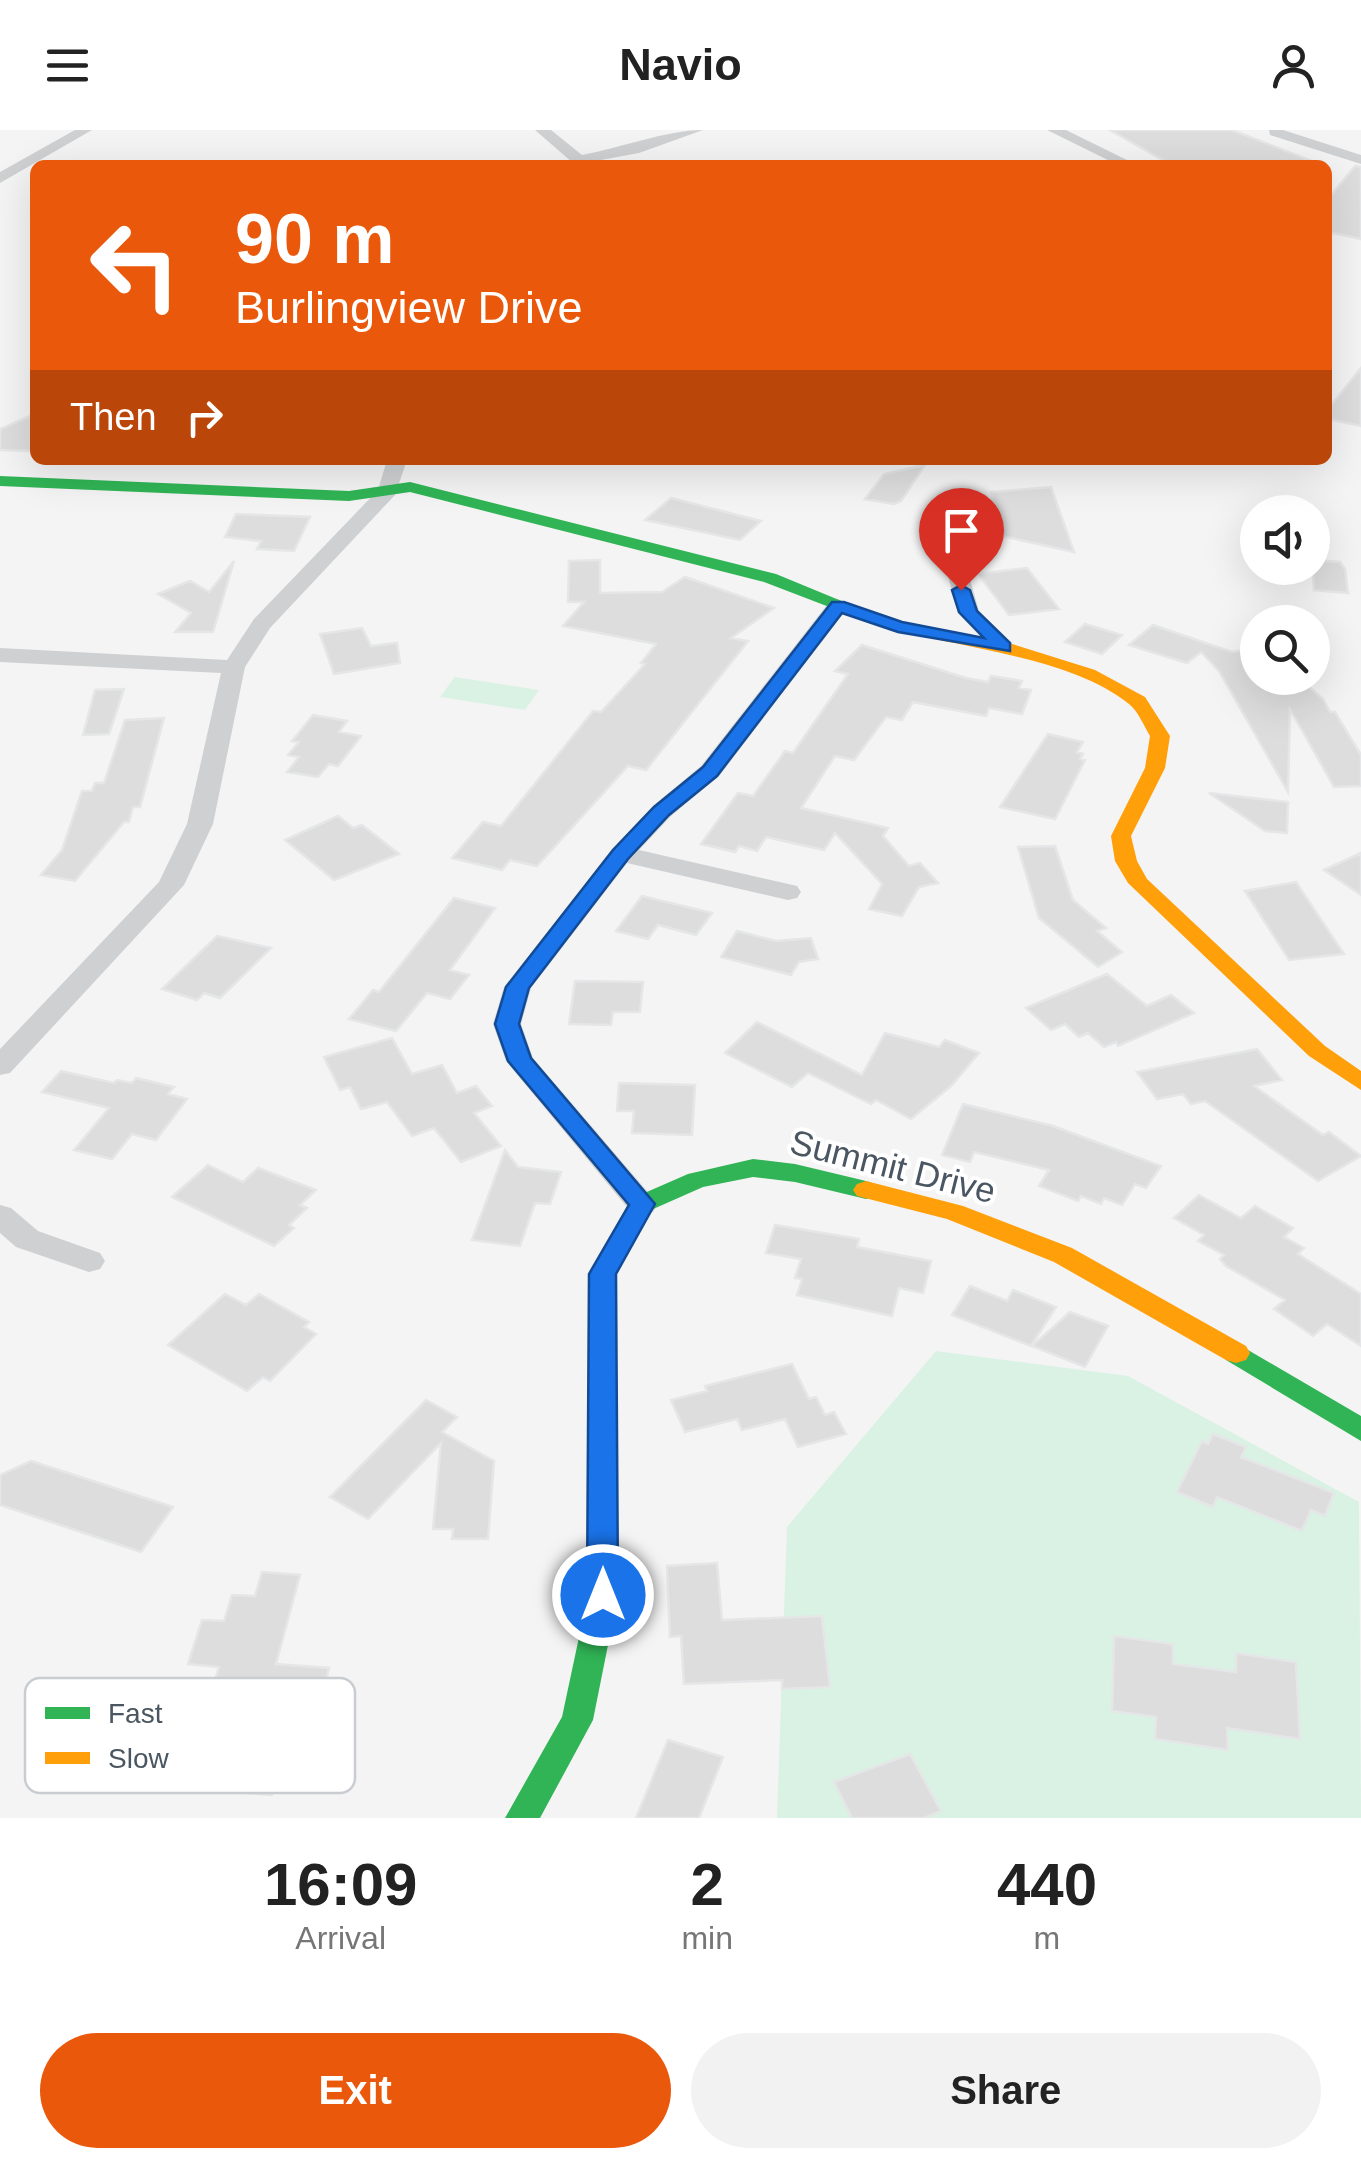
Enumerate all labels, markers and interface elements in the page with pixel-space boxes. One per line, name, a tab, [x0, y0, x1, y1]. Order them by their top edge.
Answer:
icon: menu	[40, 38, 95, 93]
icon: person	[1266, 38, 1321, 93]
text: Navio	[619, 39, 742, 90]
icon: left	[70, 200, 200, 330]
text: 90 m	[235, 200, 395, 278]
text: Burlingview Drive	[235, 282, 583, 333]
icon: right	[177, 390, 232, 445]
text: Then	[70, 396, 157, 438]
pin	[919, 488, 1004, 591]
map controls	[1240, 495, 1330, 695]
button: sound	[1240, 495, 1330, 585]
icon: arrive	[934, 503, 989, 558]
button: search	[1240, 605, 1330, 695]
street label: Summit Drive	[786, 1122, 1000, 1210]
position arrow	[551, 1543, 655, 1647]
legend	[25, 1678, 355, 1793]
text: Fast	[108, 1698, 163, 1729]
text: Slow	[108, 1743, 169, 1774]
text: 16:09	[264, 1851, 417, 1918]
text: 2	[690, 1851, 724, 1918]
text: 440	[997, 1851, 1097, 1918]
text: Arrival	[295, 1920, 386, 1956]
text: min	[681, 1920, 733, 1956]
text: m	[1034, 1920, 1060, 1956]
button: Exit	[40, 2033, 671, 2148]
button: Share	[691, 2033, 1321, 2148]

